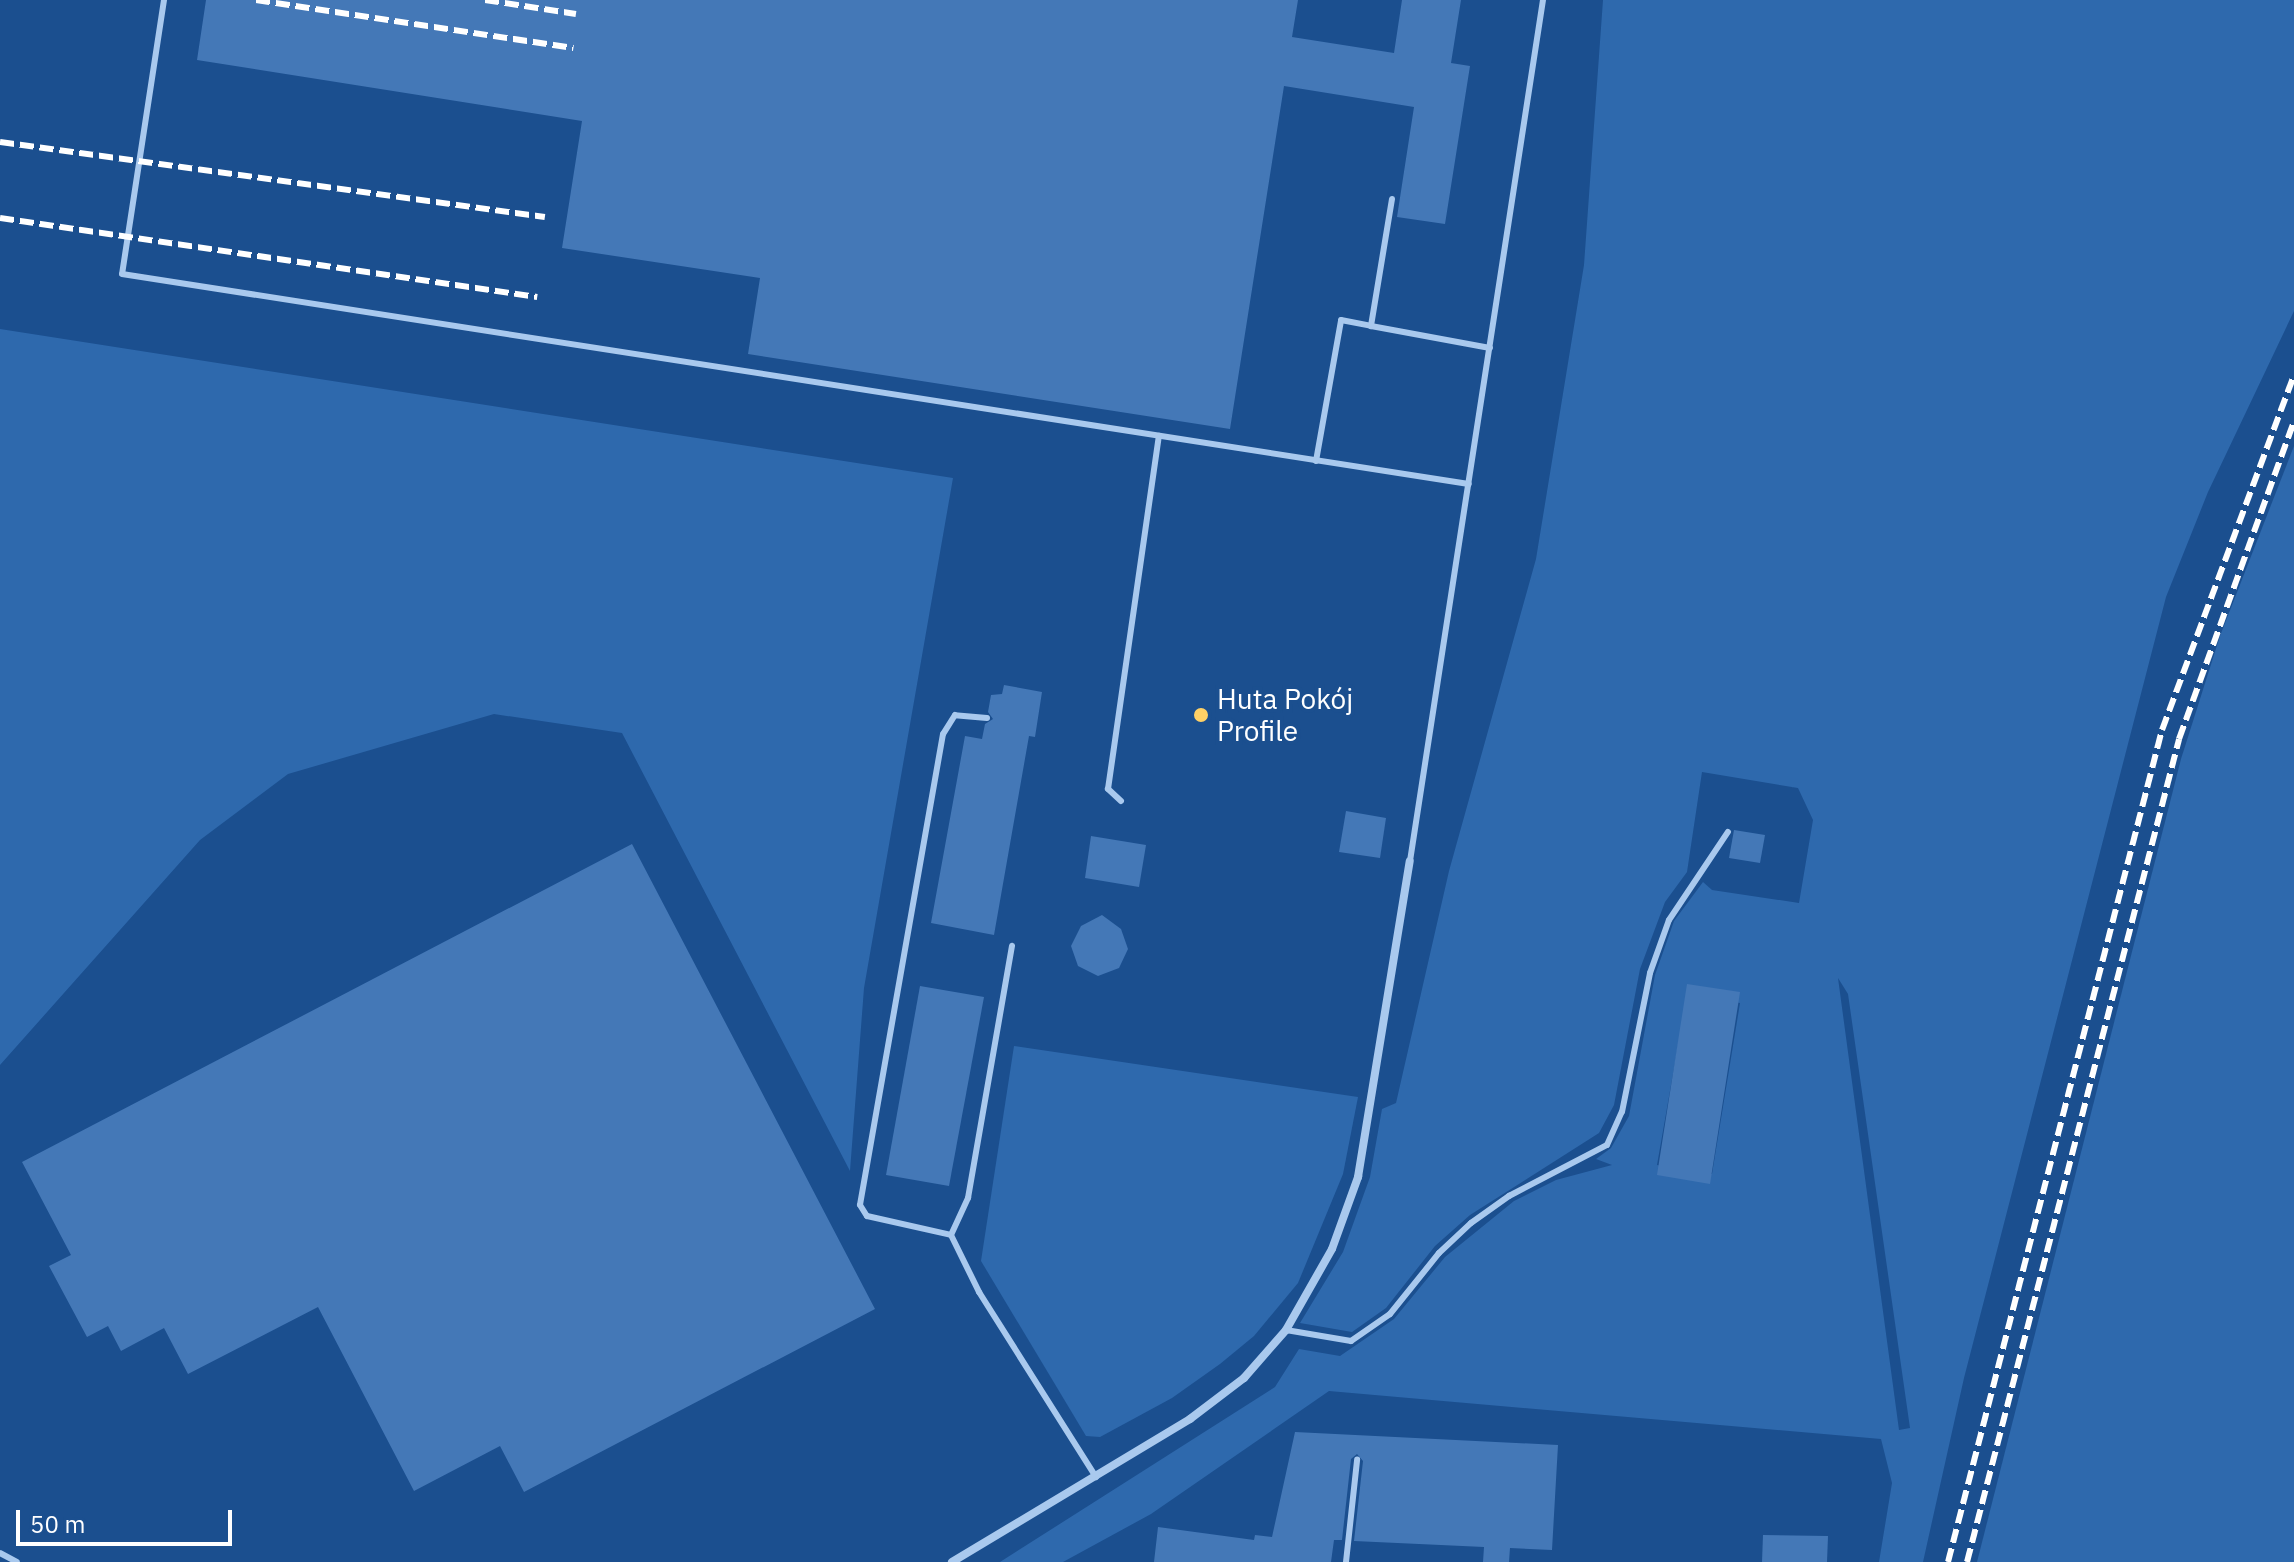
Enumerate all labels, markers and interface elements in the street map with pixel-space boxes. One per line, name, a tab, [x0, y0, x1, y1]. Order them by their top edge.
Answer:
place label: Huta Pokój Profile	[1217, 682, 1353, 748]
marker: Huta Pokój Profile	[1192, 706, 1210, 724]
scale bar	[20, 1494, 236, 1544]
text: 50 m	[30, 1508, 85, 1540]

